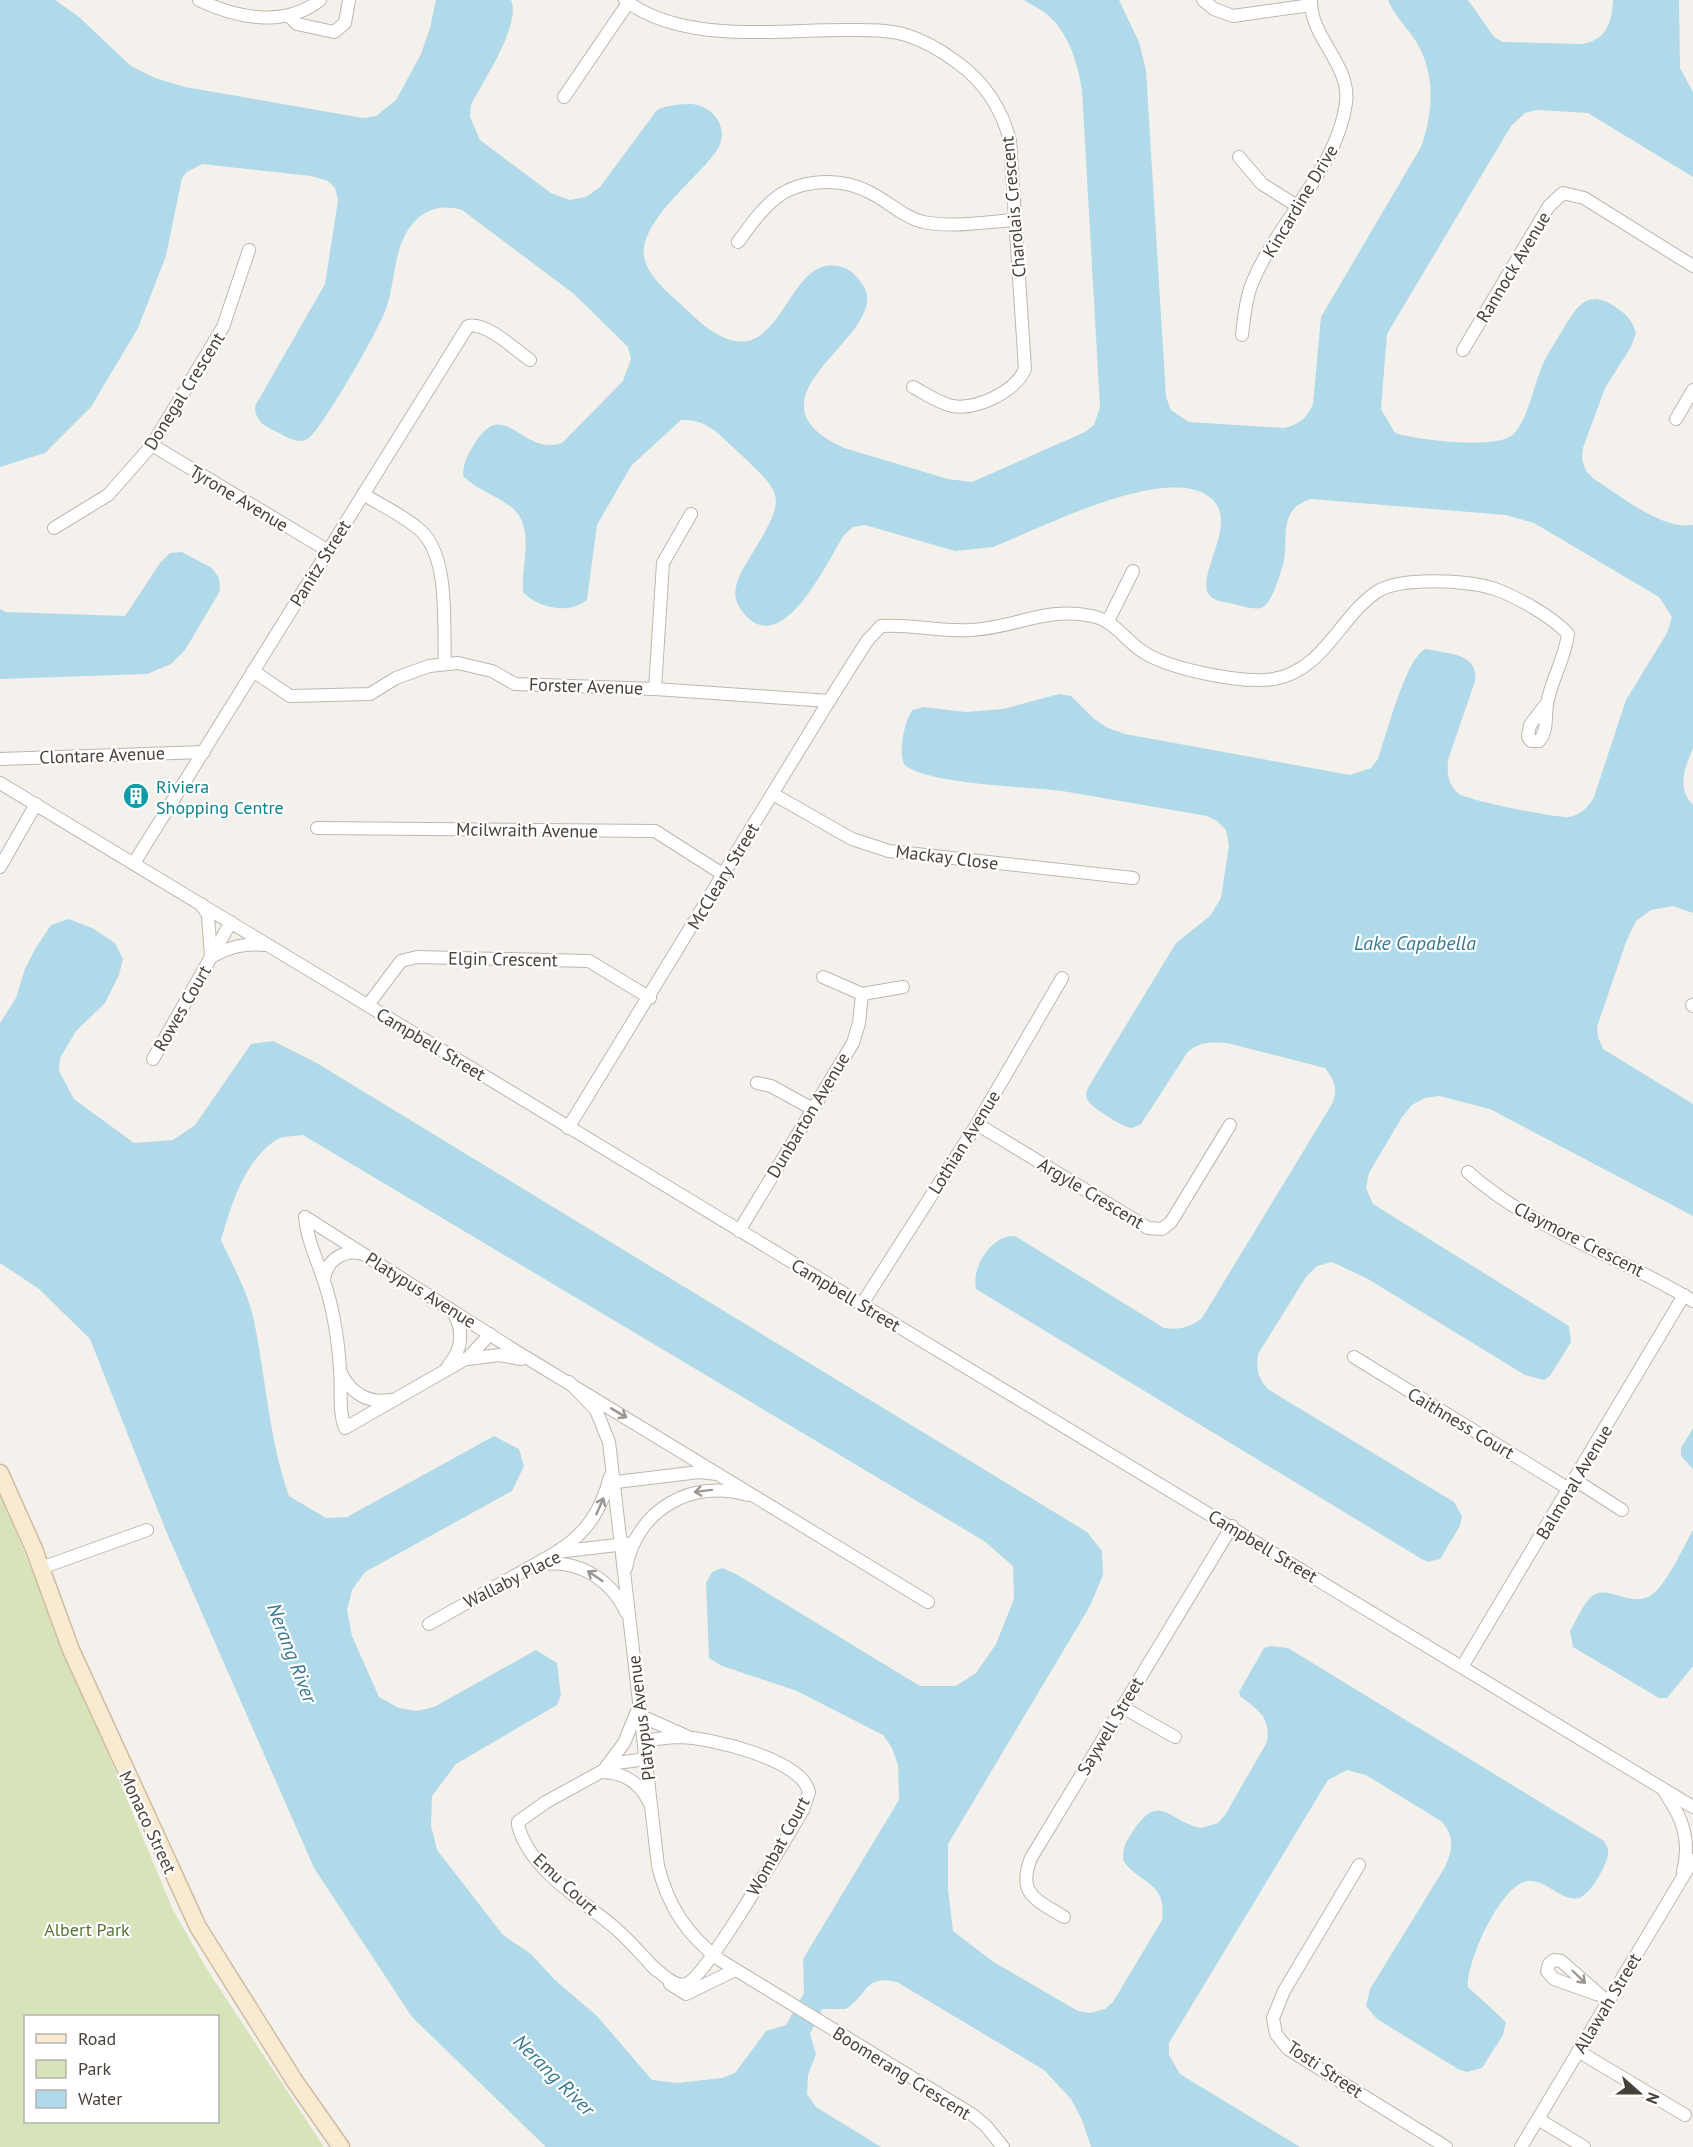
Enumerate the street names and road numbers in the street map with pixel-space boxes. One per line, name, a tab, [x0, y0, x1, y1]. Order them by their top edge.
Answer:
street label: Charolais Crescent	[995, 135, 1031, 279]
street label: Kincardine Drive	[1257, 140, 1343, 262]
street label: Rannock Avenue	[1471, 207, 1555, 327]
street label: Donegal Crescent	[139, 328, 229, 454]
street label: Tyrone Avenue	[185, 459, 293, 537]
street label: Panitz Street	[284, 516, 356, 610]
street label: Forster Avenue	[529, 673, 643, 699]
street label: Clontare Avenue	[39, 741, 165, 769]
street label: Mcilwraith Avenue	[456, 817, 598, 843]
street label: McCleary Street	[682, 818, 764, 934]
street label: Mackay Close	[894, 839, 1000, 875]
street label: Elgin Crescent	[448, 947, 558, 971]
street label: Rowes Court	[148, 961, 216, 1055]
street label: Campbell Street	[372, 1002, 490, 1086]
street label: Dunbarton Avenue	[761, 1048, 855, 1182]
street label: Lothian Avenue	[923, 1086, 1005, 1198]
street label: Argyle Crescent	[1034, 1152, 1148, 1234]
street label: Claymore Crescent	[1510, 1196, 1648, 1282]
street label: Platypus Avenue	[361, 1247, 481, 1333]
street label: Campbell Street	[787, 1253, 905, 1337]
street label: Caithness Court	[1403, 1382, 1519, 1464]
street label: Balmoral Avenue	[1531, 1420, 1617, 1544]
street label: Campbell Street	[1204, 1504, 1322, 1588]
street label: Wallaby Place	[460, 1545, 564, 1613]
street label: Platypus Avenue	[622, 1654, 660, 1782]
street label: Saywell Street	[1072, 1673, 1148, 1779]
street label: Monaco Street	[114, 1767, 182, 1877]
street label: Wombat Court	[741, 1792, 815, 1900]
street label: Emu Court	[529, 1848, 603, 1920]
street label: Allawah Street	[1568, 1949, 1646, 2057]
street label: Boomerang Crescent	[829, 2021, 975, 2125]
street label: Tosti Street	[1283, 2035, 1367, 2103]

